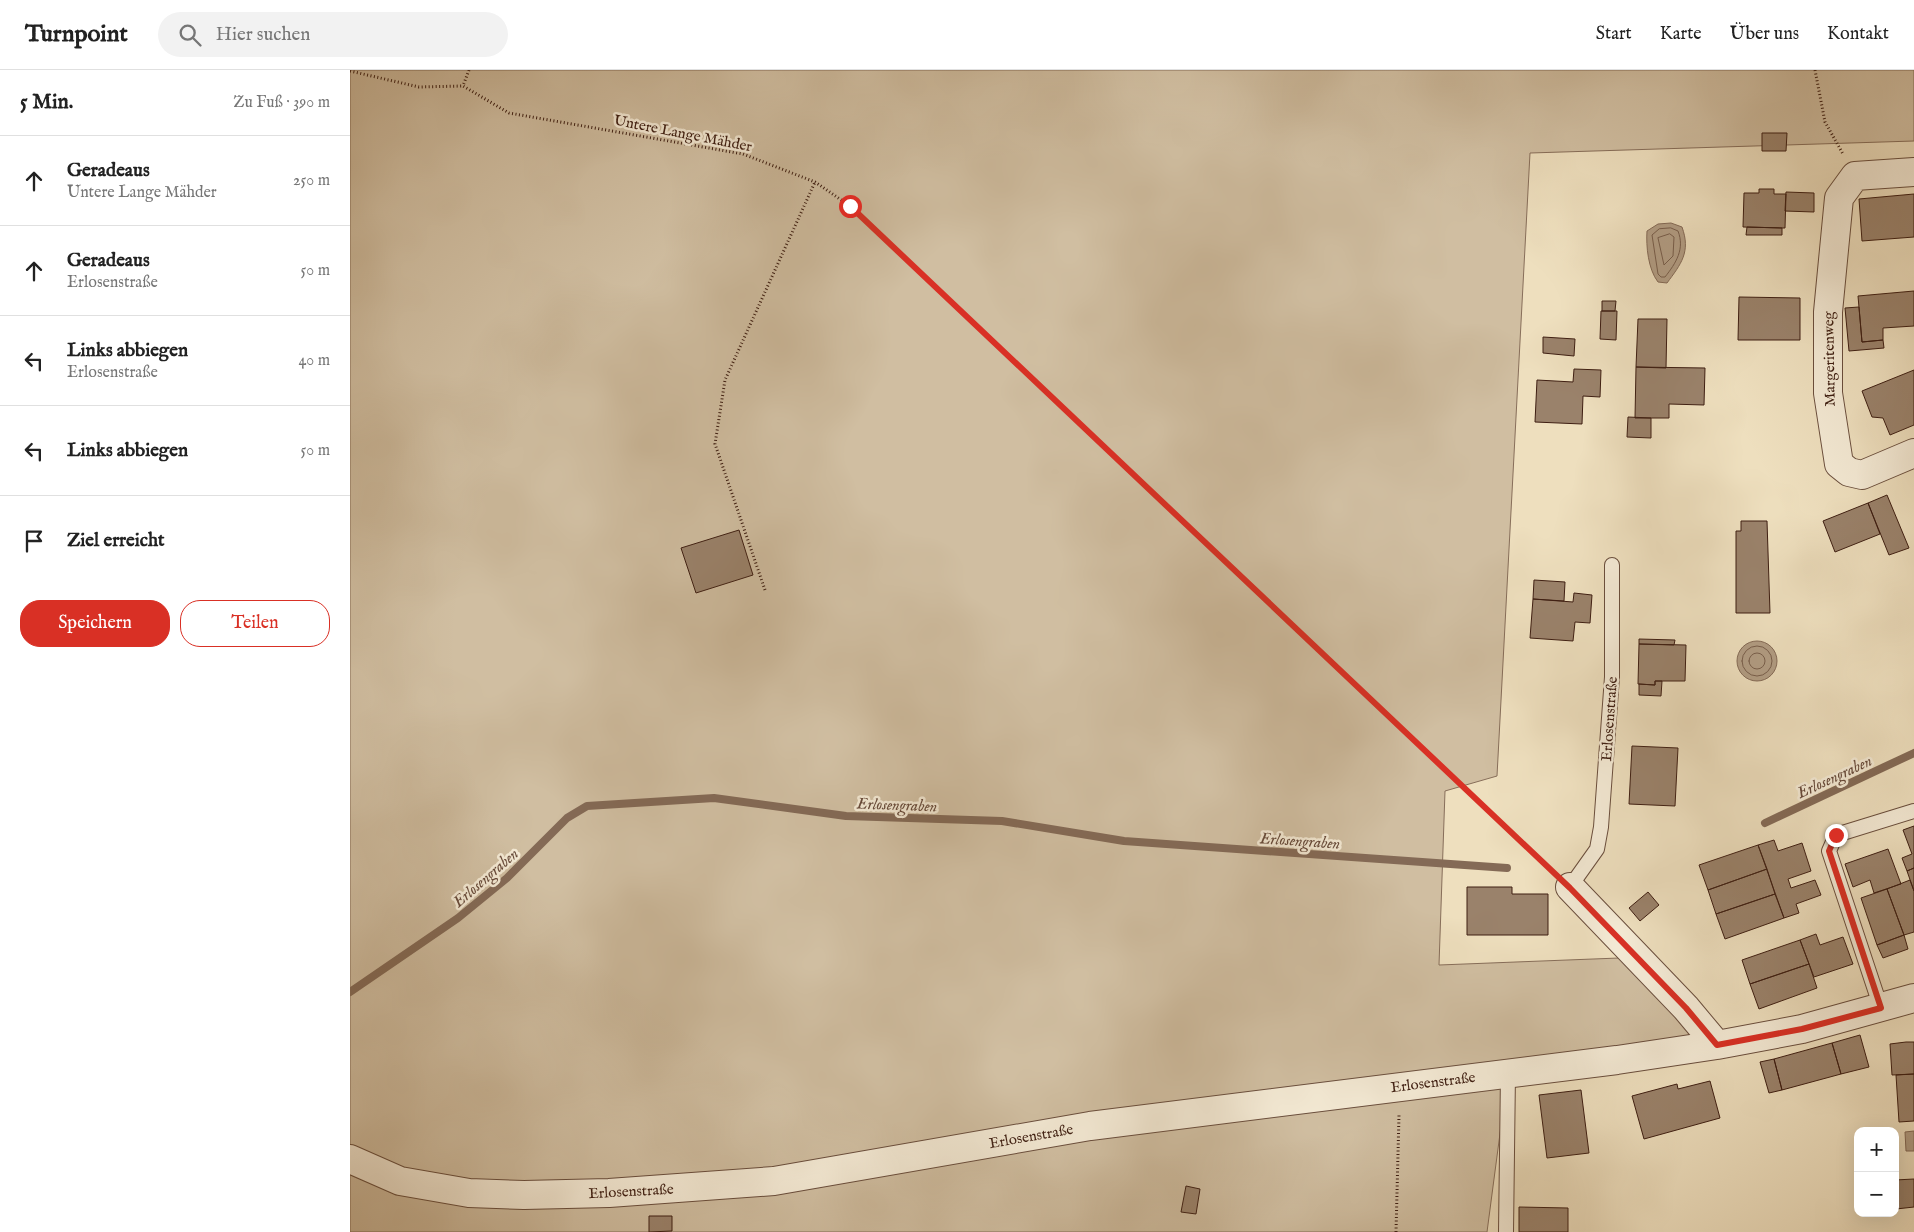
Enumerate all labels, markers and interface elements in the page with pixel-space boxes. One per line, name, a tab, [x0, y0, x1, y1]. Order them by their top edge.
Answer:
search box	[158, 12, 508, 57]
text: Turnpoint	[25, 19, 128, 50]
icon: search	[176, 21, 204, 49]
text: Hier suchen	[216, 23, 310, 47]
text: Start	[1596, 23, 1632, 46]
text: Karte	[1660, 23, 1702, 46]
text: Über uns	[1730, 23, 1799, 46]
text: Kontakt	[1827, 23, 1889, 46]
text: 5 Min.	[20, 89, 73, 116]
text: Zu Fuß · 390 m	[233, 93, 330, 113]
street label: Untere Lange Mähder	[612, 111, 754, 156]
text: Geradeaus	[67, 159, 150, 183]
icon: ahead	[20, 167, 48, 195]
text: 250 m	[293, 171, 330, 191]
text: Untere Lange Mähder	[67, 183, 217, 203]
route start	[839, 195, 862, 218]
text: Geradeaus	[67, 249, 150, 273]
icon: ahead	[20, 257, 48, 285]
text: 50 m	[301, 261, 330, 281]
text: Erlosenstraße	[67, 273, 158, 293]
street label: Margeritenweg	[1819, 310, 1840, 407]
text: Links abbiegen	[67, 339, 188, 363]
icon: left	[20, 347, 48, 375]
text: 40 m	[298, 351, 330, 371]
text: Erlosenstraße	[67, 363, 158, 383]
icon: left	[20, 437, 48, 465]
text: Links abbiegen	[67, 439, 188, 463]
text: 50 m	[301, 441, 330, 461]
icon: arrive	[20, 527, 48, 555]
text: Ziel erreicht	[67, 529, 165, 553]
button: Speichern	[20, 600, 170, 647]
button: Teilen	[180, 600, 330, 647]
street label: Erlosenstraße	[1597, 676, 1622, 762]
water label: Erlosengraben	[1793, 752, 1876, 804]
water label: Erlosengraben	[855, 795, 937, 817]
route end	[1825, 824, 1848, 847]
water label: Erlosengraben	[1258, 829, 1341, 855]
water label: Erlosengraben	[449, 845, 523, 913]
street label: Erlosenstraße	[1390, 1068, 1477, 1097]
street label: Erlosenstraße	[987, 1120, 1075, 1153]
map controls	[1854, 1127, 1899, 1217]
button: +	[1854, 1127, 1899, 1172]
button: −	[1854, 1172, 1899, 1217]
street label: Erlosenstraße	[588, 1180, 674, 1203]

